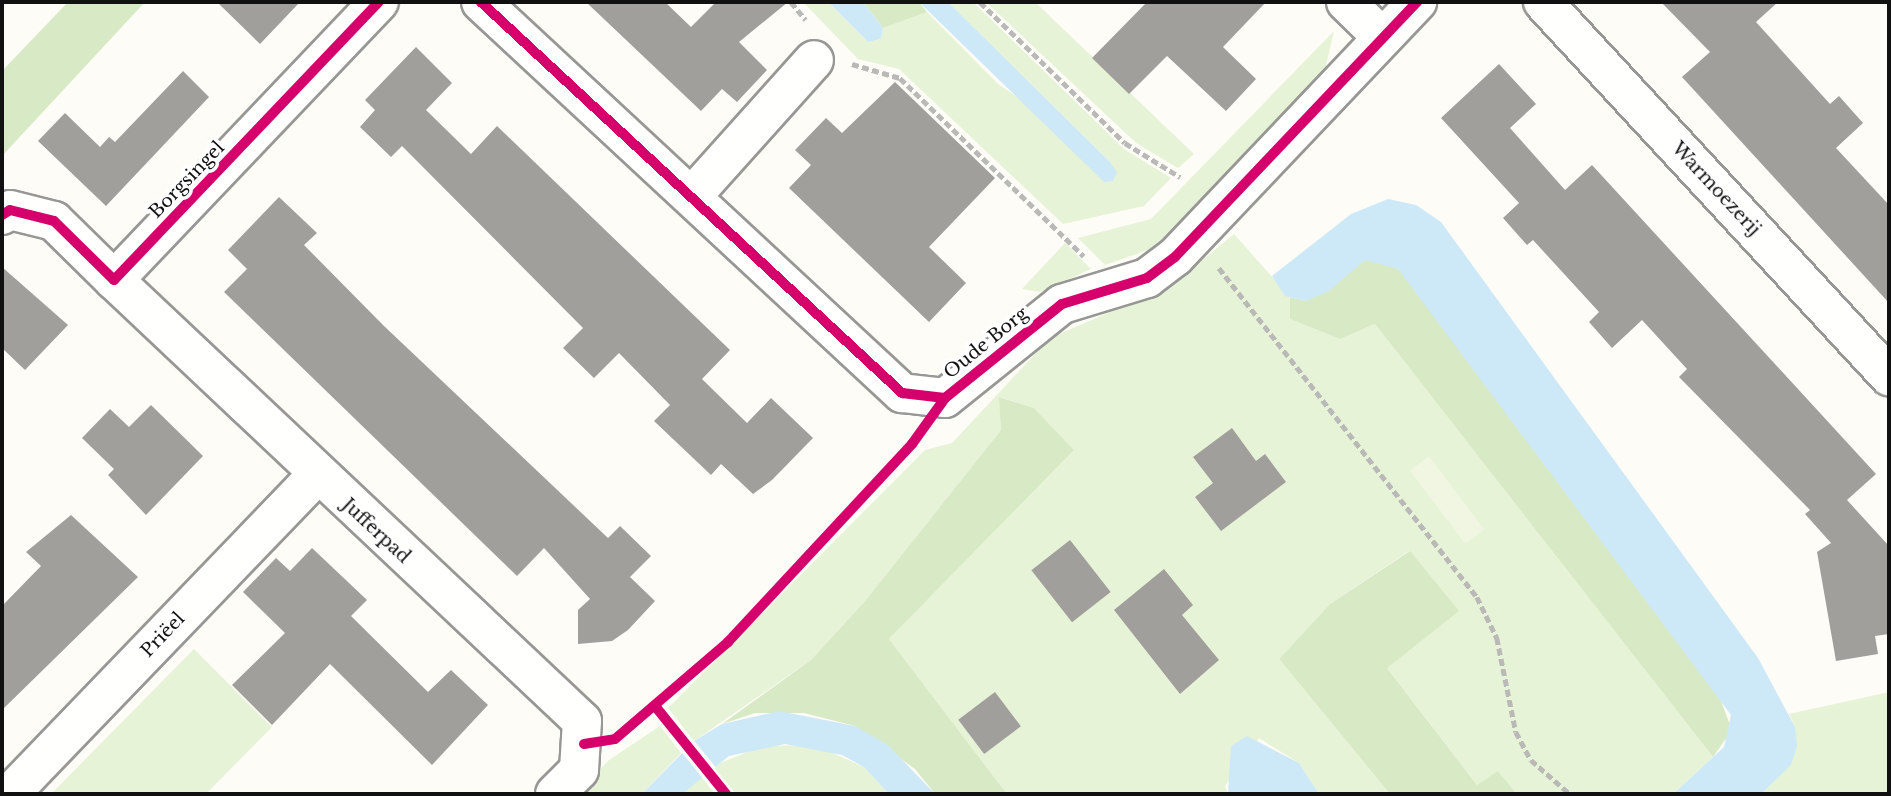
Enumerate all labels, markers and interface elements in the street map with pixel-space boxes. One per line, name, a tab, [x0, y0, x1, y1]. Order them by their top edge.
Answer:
street label: Borgsingel	[145, 137, 229, 223]
street label: Warmoezerij	[1667, 138, 1765, 240]
street label: Oude Borg	[940, 303, 1032, 383]
street label: Jufferpad	[338, 494, 414, 568]
street label: Priëel	[137, 608, 189, 662]

